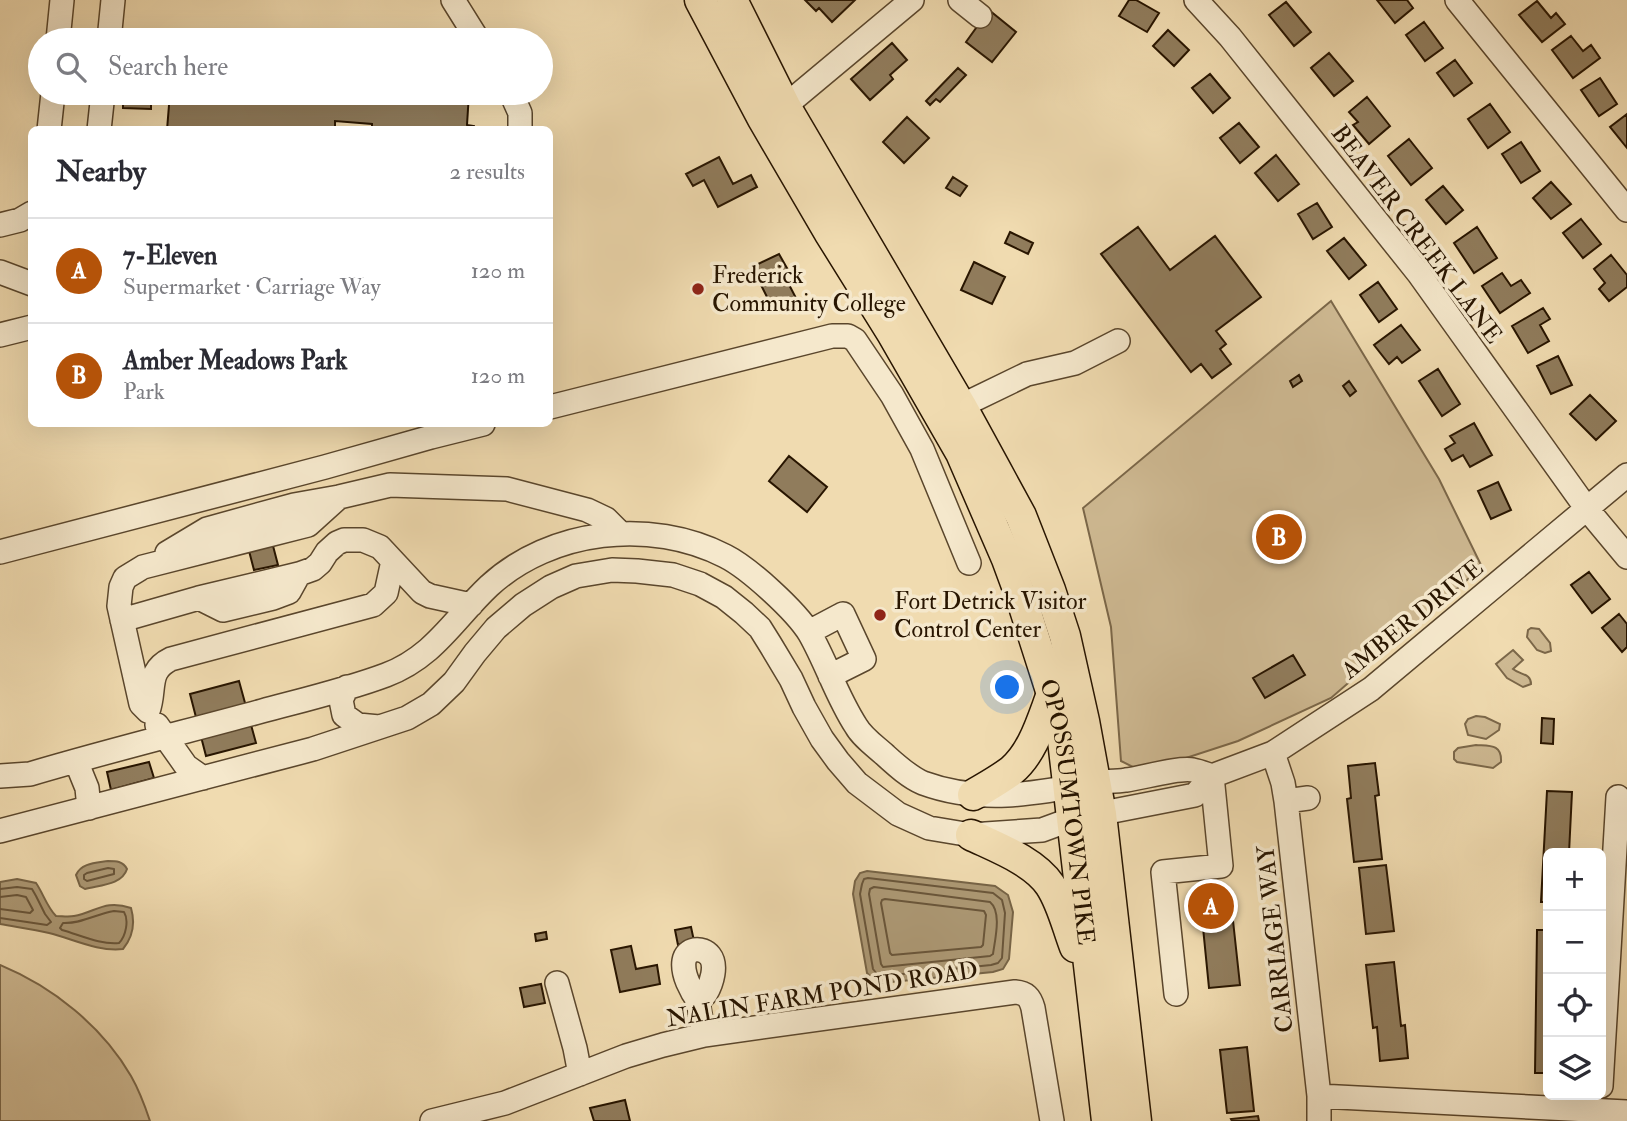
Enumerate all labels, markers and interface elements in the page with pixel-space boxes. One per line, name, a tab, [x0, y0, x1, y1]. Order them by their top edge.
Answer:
search box	[28, 28, 553, 105]
icon: search	[52, 48, 90, 86]
text: Search here	[108, 51, 228, 83]
street label: BEAVER CREEK LANE	[1324, 119, 1509, 350]
text: Nearby	[56, 153, 146, 190]
text: 2 results	[450, 157, 525, 186]
text: 7-Eleven	[123, 240, 217, 272]
text: A	[72, 256, 86, 285]
text: 120 m	[471, 256, 525, 285]
place label: Frederick Community College	[712, 260, 906, 319]
text: Supermarket · Carriage Way	[123, 272, 381, 301]
marker: Frederick Community College	[690, 281, 706, 297]
text: Amber Meadows Park	[123, 345, 348, 377]
text: B	[71, 361, 87, 390]
text: 120 m	[471, 361, 525, 390]
text: Park	[123, 377, 165, 406]
pin: B	[1256, 511, 1302, 563]
street label: AMBER DRIVE	[1334, 553, 1490, 687]
place label: Fort Detrick Visitor Control Center	[894, 586, 1087, 645]
marker: Fort Detrick Visitor Control Center	[872, 607, 888, 623]
your location	[990, 670, 1024, 704]
street label: OPOSSUMTOWN PIKE	[1032, 675, 1102, 947]
street label: CARRIAGE WAY	[1250, 843, 1301, 1034]
map controls	[1543, 848, 1606, 1100]
button: +	[1543, 848, 1606, 911]
pin: A	[1188, 880, 1234, 932]
button: −	[1543, 911, 1606, 974]
street label: NALIN FARM POND ROAD	[664, 955, 980, 1034]
button: locate	[1543, 974, 1606, 1037]
button: layers	[1543, 1037, 1606, 1100]

